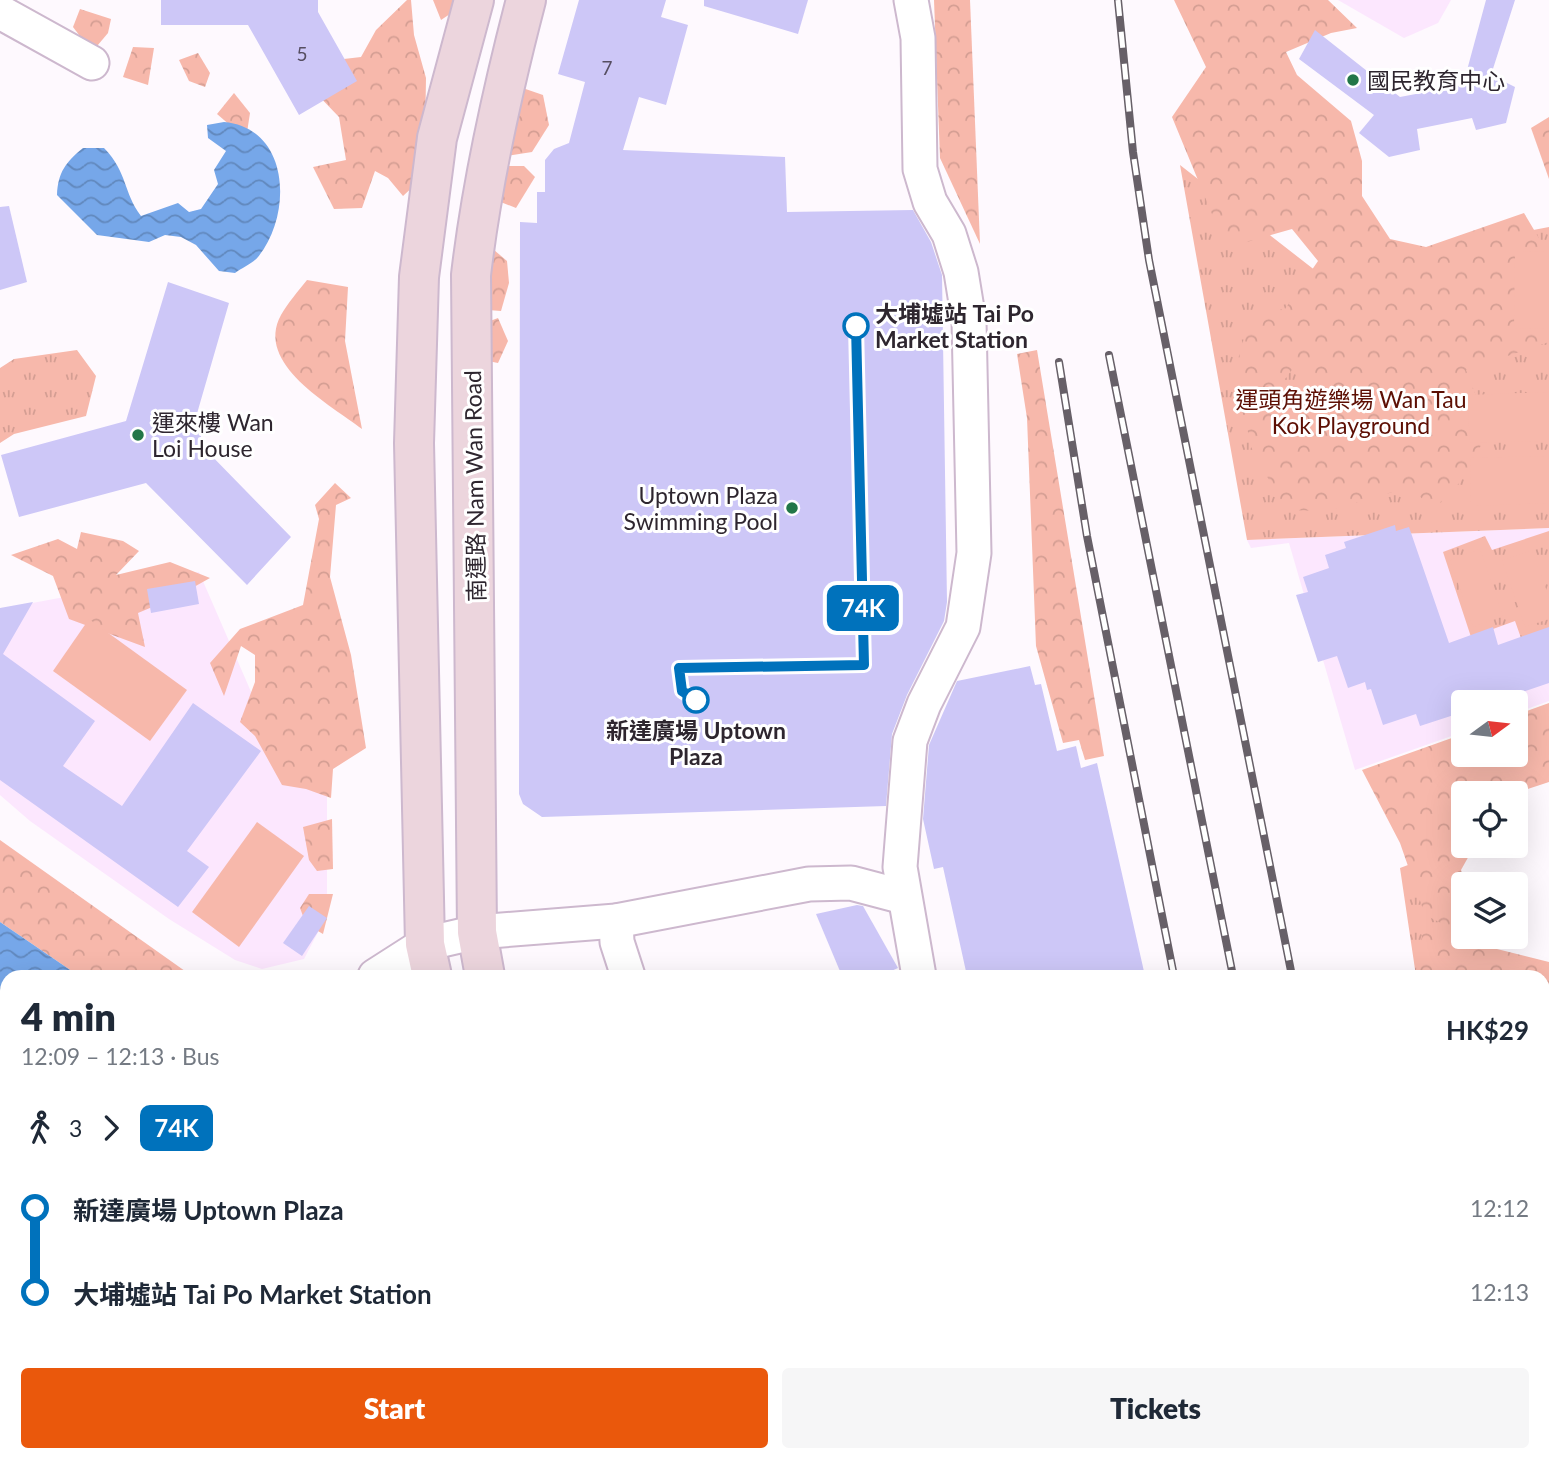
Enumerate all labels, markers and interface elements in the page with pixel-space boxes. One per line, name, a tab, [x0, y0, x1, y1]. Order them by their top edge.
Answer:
house number: 5	[296, 42, 308, 65]
house number: 7	[601, 56, 613, 79]
place label: 國民教育中心	[1367, 66, 1505, 94]
marker: 國民教育中心	[1345, 72, 1361, 88]
place label: 大埔墟站 Tai Po Market Station	[875, 299, 1034, 353]
marker: 大埔墟站 Tai Po Market Station	[843, 313, 869, 339]
street label: 南運路 Nam Wan Road	[458, 370, 490, 602]
park label: 運頭角遊樂場 Wan Tau Kok Playground	[1235, 385, 1467, 439]
place label: 運來樓 Wan Loi House	[152, 408, 274, 462]
marker: 運來樓 Wan Loi House	[130, 427, 146, 443]
place label: Uptown Plaza Swimming Pool	[624, 481, 778, 535]
marker: Uptown Plaza Swimming Pool	[784, 500, 800, 516]
line badge: 74K	[823, 585, 903, 631]
text: 74K	[841, 593, 885, 622]
marker: 新達廣場 Uptown Plaza	[683, 687, 709, 713]
north arrow	[1451, 690, 1528, 766]
map controls	[1451, 690, 1528, 949]
place label: 新達廣場 Uptown Plaza	[606, 716, 786, 770]
button: locate	[1451, 781, 1528, 858]
button: layers	[1451, 872, 1528, 949]
text: 4 min	[21, 993, 116, 1039]
text: HK$29	[1446, 1014, 1529, 1046]
text: 12:09 – 12:13 · Bus	[21, 1042, 220, 1070]
icon: walk	[21, 1109, 59, 1147]
icon: forward	[92, 1109, 130, 1147]
text: 74K	[154, 1113, 199, 1142]
text: 3	[69, 1114, 82, 1142]
text: 新達廣場 Uptown Plaza	[73, 1194, 344, 1226]
text: 12:12	[1470, 1194, 1529, 1222]
text: 大埔墟站 Tai Po Market Station	[73, 1278, 432, 1310]
text: 12:13	[1470, 1278, 1529, 1306]
button: Start	[21, 1368, 768, 1448]
button: Tickets	[782, 1368, 1529, 1448]

